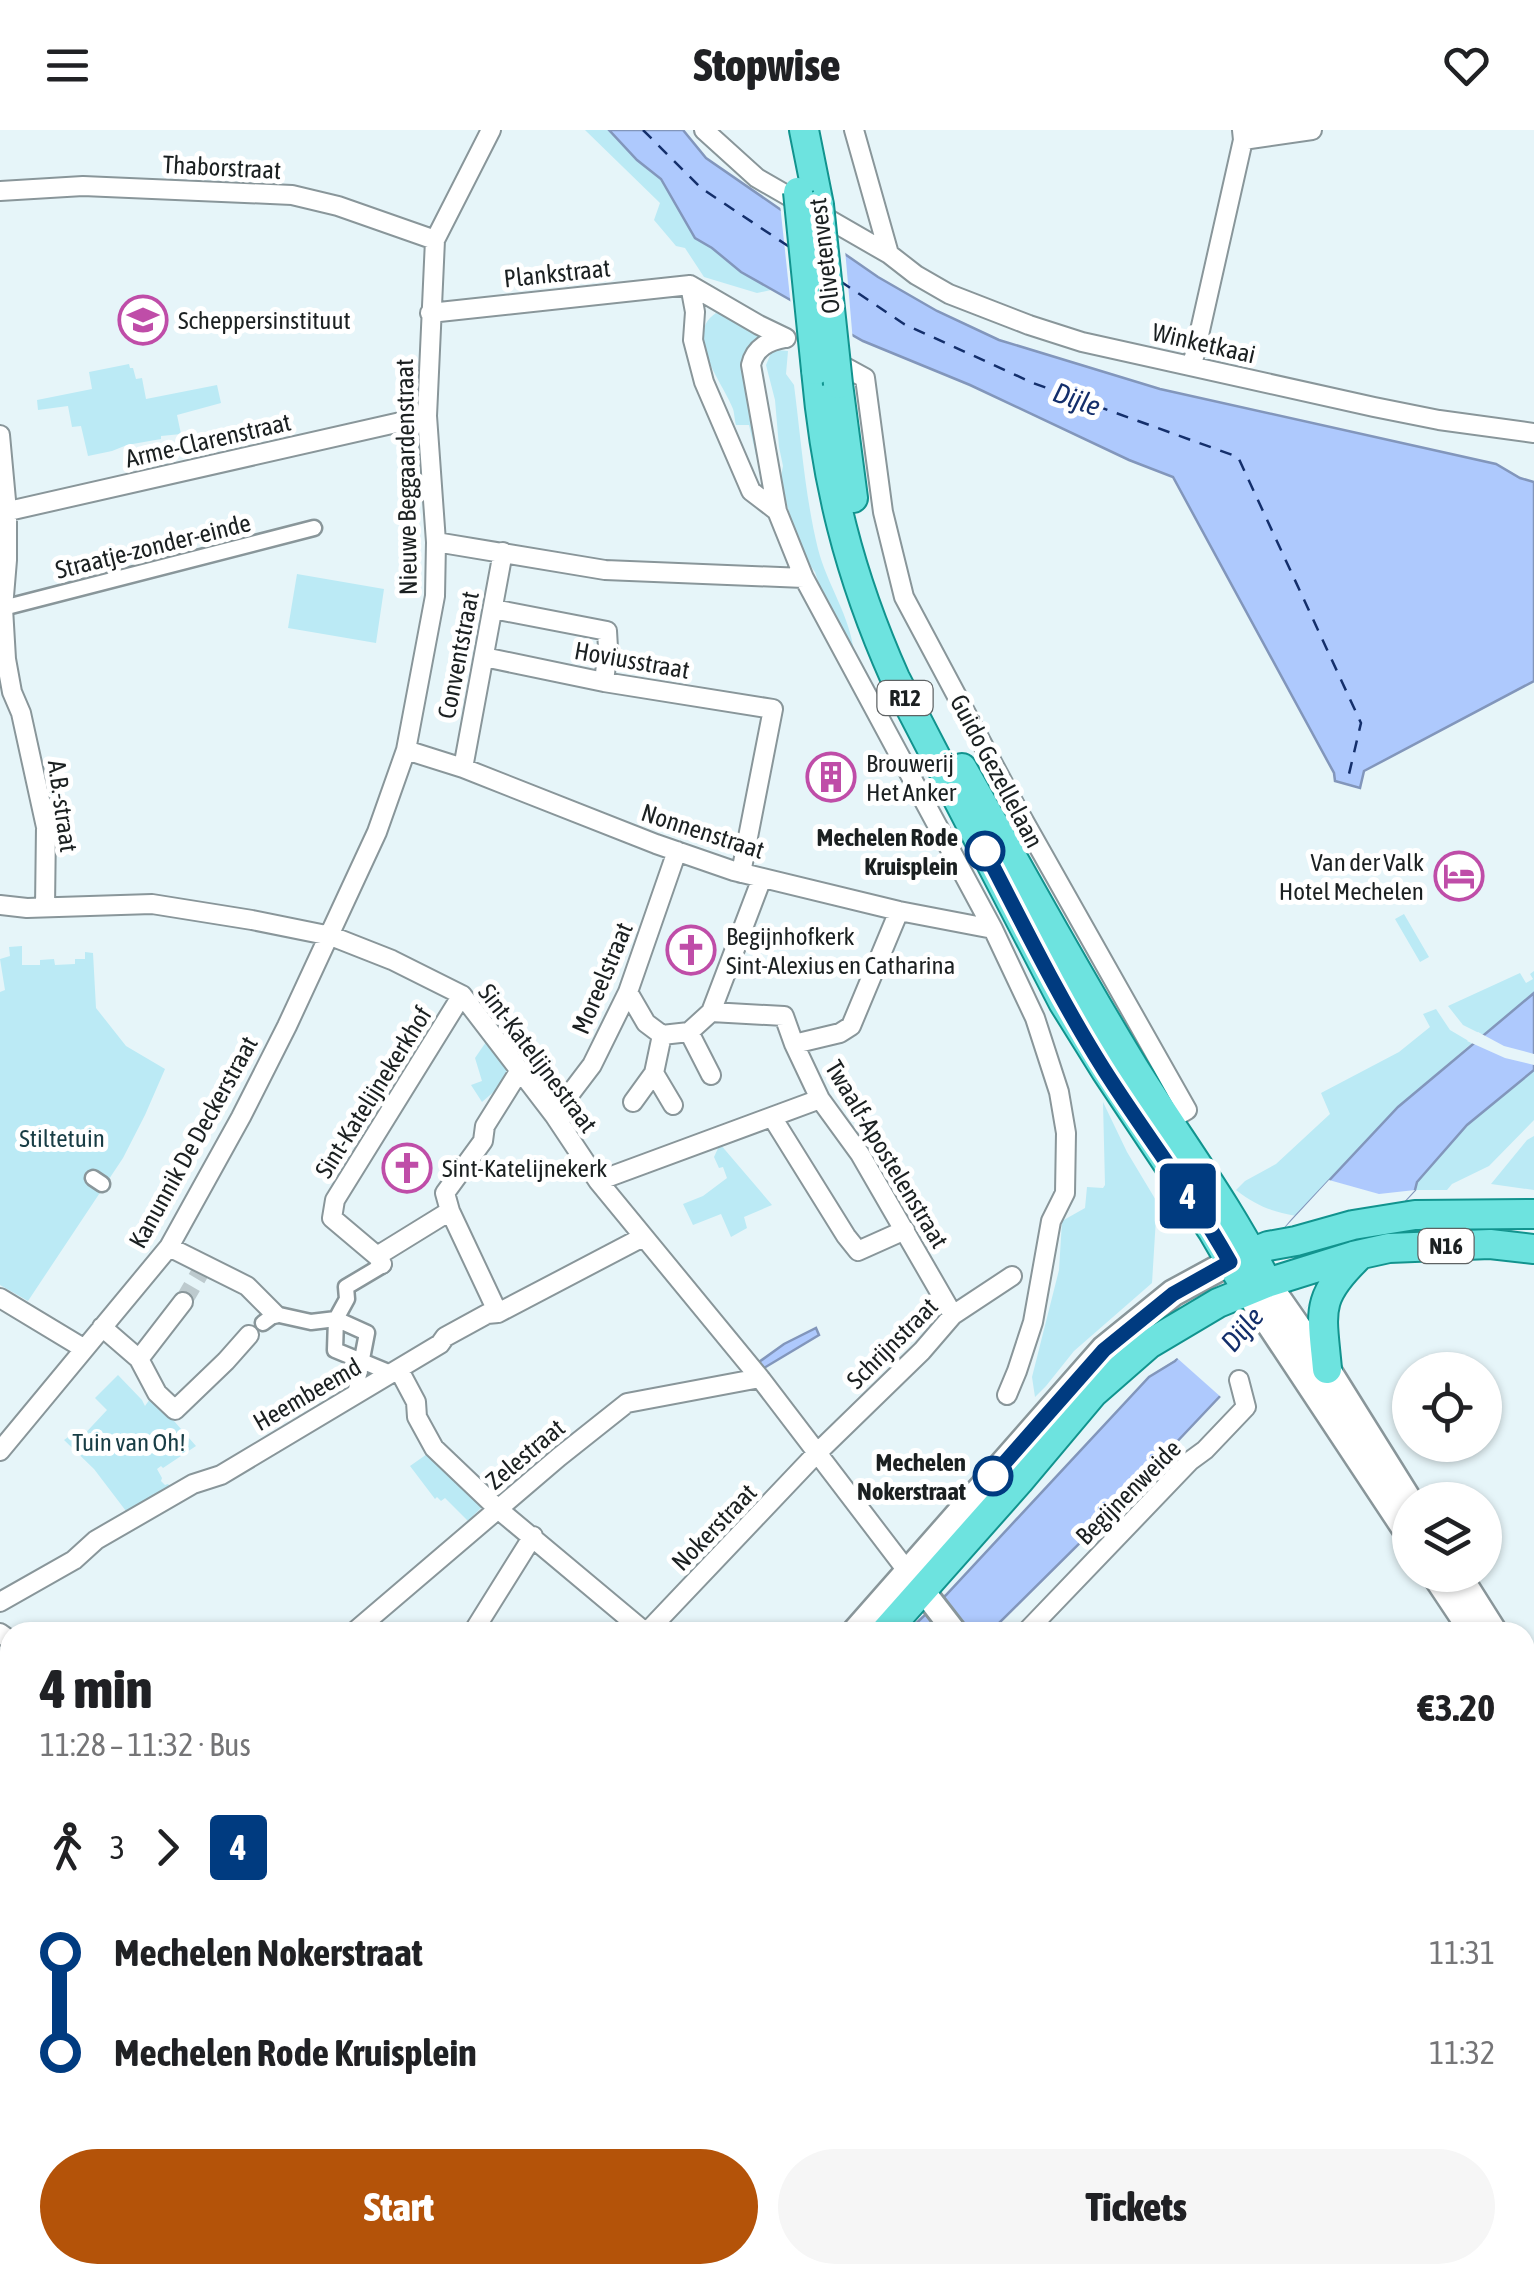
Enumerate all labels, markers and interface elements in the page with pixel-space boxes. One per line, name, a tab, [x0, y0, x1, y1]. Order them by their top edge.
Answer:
icon: menu	[40, 38, 95, 93]
icon: heart	[1439, 38, 1494, 93]
text: Stopwise	[694, 39, 840, 91]
street label: Thaborstraat	[162, 150, 282, 184]
street label: Olivetenvest	[803, 197, 845, 315]
street label: Plankstraat	[502, 253, 612, 293]
school or university icon: Scheppersinstituut	[117, 294, 169, 346]
place label: Scheppersinstituut	[178, 306, 351, 334]
street label: Winketkaai	[1150, 318, 1258, 368]
street label: Nieuwe Beggaardenstraat	[390, 359, 422, 595]
water label: Dijle	[1049, 376, 1105, 422]
street label: Arme-Clarenstraat	[123, 407, 293, 473]
street label: Straatje-zonder-einde	[52, 508, 254, 584]
street label: Conventstraat	[432, 589, 484, 721]
street label: Hoviusstraat	[572, 636, 692, 684]
road number: R12	[878, 681, 932, 715]
street label: Guido Gezellelaan	[945, 690, 1049, 852]
place label: Brouwerij Het Anker	[866, 749, 957, 806]
building icon: Brouwerij Het Anker	[805, 751, 857, 803]
street label: A.B.-straat	[43, 758, 83, 854]
street label: Nonnenstraat	[638, 798, 768, 864]
place label: Mechelen Rode Kruisplein	[817, 823, 958, 880]
marker: Mechelen Rode Kruisplein	[966, 832, 1004, 870]
place label: Van der Valk Hotel Mechelen	[1279, 848, 1424, 905]
hotel icon: Van der Valk Hotel Mechelen	[1433, 850, 1485, 902]
street label: Moreelstraat	[566, 918, 638, 1038]
place label: Begijnhofkerk Sint-Alexius en Catharina	[726, 922, 955, 979]
church icon: Begijnhofkerk Sint-Alexius en Catharina	[665, 924, 717, 976]
street label: Sint-Katelijnestraat	[473, 978, 603, 1138]
street label: Sint-Katelijnekerkhof	[309, 1001, 437, 1183]
street label: Kanunnik De Deckerstraat	[123, 1031, 263, 1253]
street label: Twaalf-Apostelenstraat	[820, 1055, 954, 1253]
park label: Stiltetuin	[19, 1124, 105, 1152]
church icon: Sint-Katelijnekerk	[381, 1142, 433, 1194]
place label: Sint-Katelijnekerk	[442, 1154, 607, 1182]
line badge: 4	[1156, 1164, 1220, 1228]
text: 4	[1180, 1176, 1196, 1216]
road number: N16	[1418, 1229, 1474, 1263]
street label: Schrijnstraat	[841, 1292, 943, 1394]
water label: Dijle	[1214, 1300, 1270, 1358]
street label: Heembeemd	[248, 1352, 366, 1436]
map controls	[1392, 1352, 1502, 1592]
button: locate	[1392, 1352, 1502, 1462]
street label: Zelestraat	[480, 1413, 570, 1495]
park label: Tuin van Oh!	[72, 1428, 186, 1456]
street label: Begijnenweide	[1070, 1434, 1186, 1550]
place label: Mechelen Nokerstraat	[857, 1448, 967, 1505]
marker: Mechelen Nokerstraat	[974, 1457, 1012, 1495]
street label: Nokerstraat	[666, 1478, 762, 1576]
button: layers	[1392, 1482, 1502, 1592]
text: 4 min	[40, 1657, 152, 1720]
text: €3.20	[1418, 1686, 1495, 1729]
text: 11:28 – 11:32 · Bus	[40, 1726, 251, 1763]
icon: walk	[40, 1820, 95, 1875]
icon: forward	[140, 1820, 195, 1875]
text: 4	[230, 1827, 247, 1867]
text: 3	[110, 1829, 125, 1866]
text: Mechelen Nokerstraat	[114, 1931, 423, 1974]
text: 11:31	[1429, 1934, 1495, 1971]
text: Mechelen Rode Kruisplein	[114, 2031, 477, 2074]
text: 11:32	[1429, 2034, 1495, 2071]
button: Start	[40, 2149, 758, 2264]
button: Tickets	[778, 2149, 1495, 2264]

